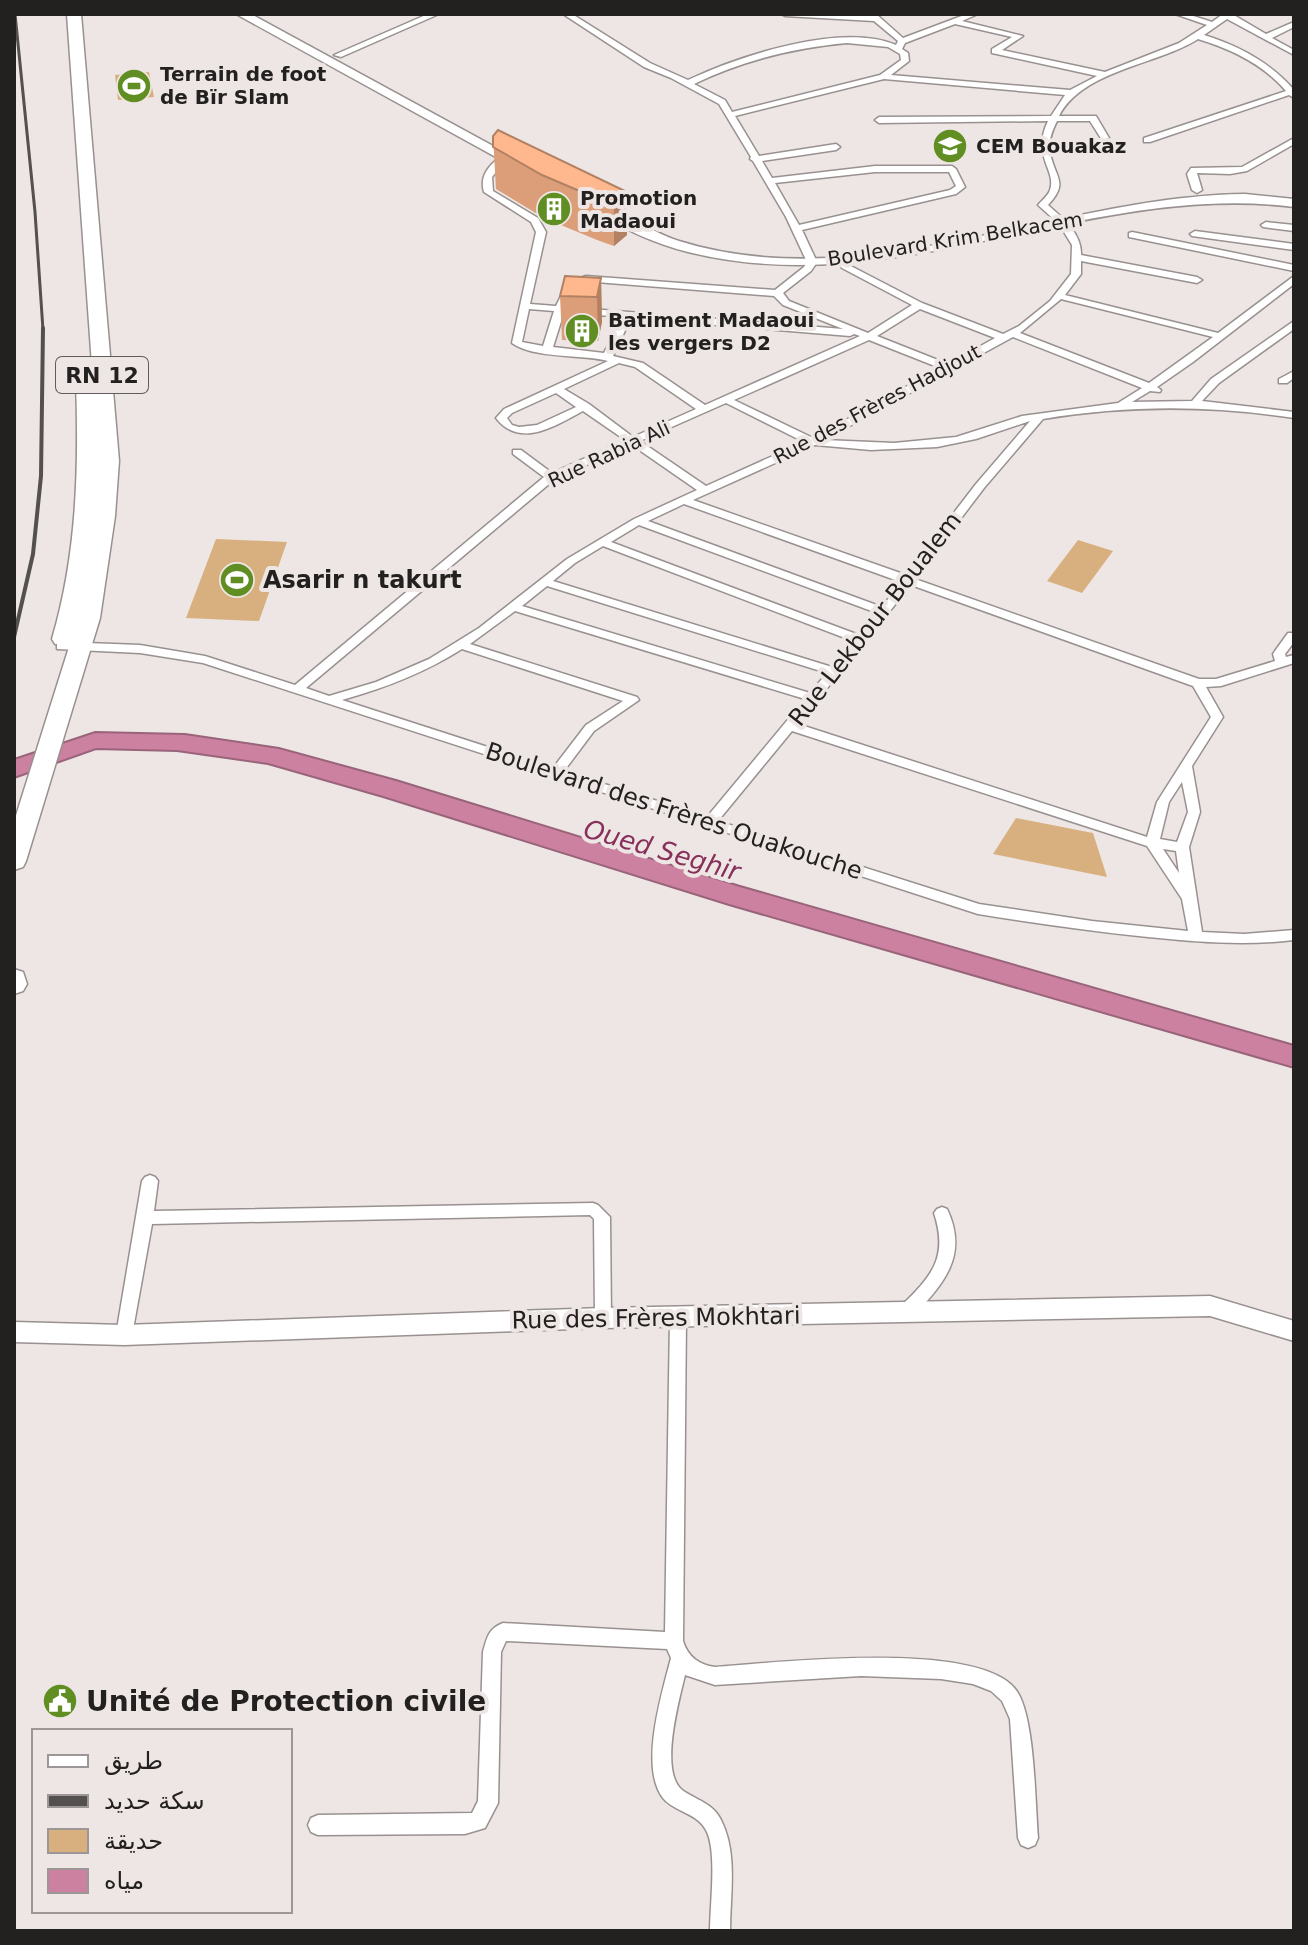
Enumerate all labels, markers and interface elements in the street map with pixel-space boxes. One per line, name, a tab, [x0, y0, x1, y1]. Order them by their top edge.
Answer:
place label: Terrain de foot de Bïr Slam	[160, 62, 327, 109]
sports icon: Terrain de foot de Bïr Slam	[115, 67, 153, 105]
school or university icon: CEM Bouakaz	[931, 127, 969, 165]
place label: CEM Bouakaz	[976, 134, 1126, 158]
place label: Promotion Madaoui	[580, 186, 697, 233]
building icon: Promotion Madaoui	[535, 190, 573, 228]
street label: Boulevard Krim Belkacem	[826, 207, 1084, 271]
place label: Batiment Madaoui les vergers D2	[608, 308, 814, 355]
building icon: Batiment Madaoui les vergers D2	[563, 312, 601, 350]
street label: Rue des Frères Hadjout	[769, 339, 985, 469]
road number: RN 12	[56, 357, 148, 393]
street label: Rue Rabia Ali	[544, 415, 674, 493]
street label: Rue Lekbour Boualem	[783, 507, 967, 731]
sports icon: Asarir n takurt	[218, 561, 256, 599]
place label: Asarir n takurt	[263, 566, 462, 594]
street label: Boulevard des Frères Ouakouche	[482, 737, 866, 885]
water label: Oued Seghir	[580, 813, 746, 887]
street label: Rue des Frères Mokhtari	[511, 1301, 801, 1335]
public building icon: Unité de Protection civile	[41, 1682, 79, 1720]
place label: Unité de Protection civile	[86, 1685, 486, 1718]
legend	[32, 1729, 292, 1913]
text: طريق	[104, 1747, 163, 1775]
text: سكة حديد	[104, 1787, 205, 1815]
text: حديقة	[104, 1827, 163, 1855]
text: مياه	[104, 1867, 144, 1895]

